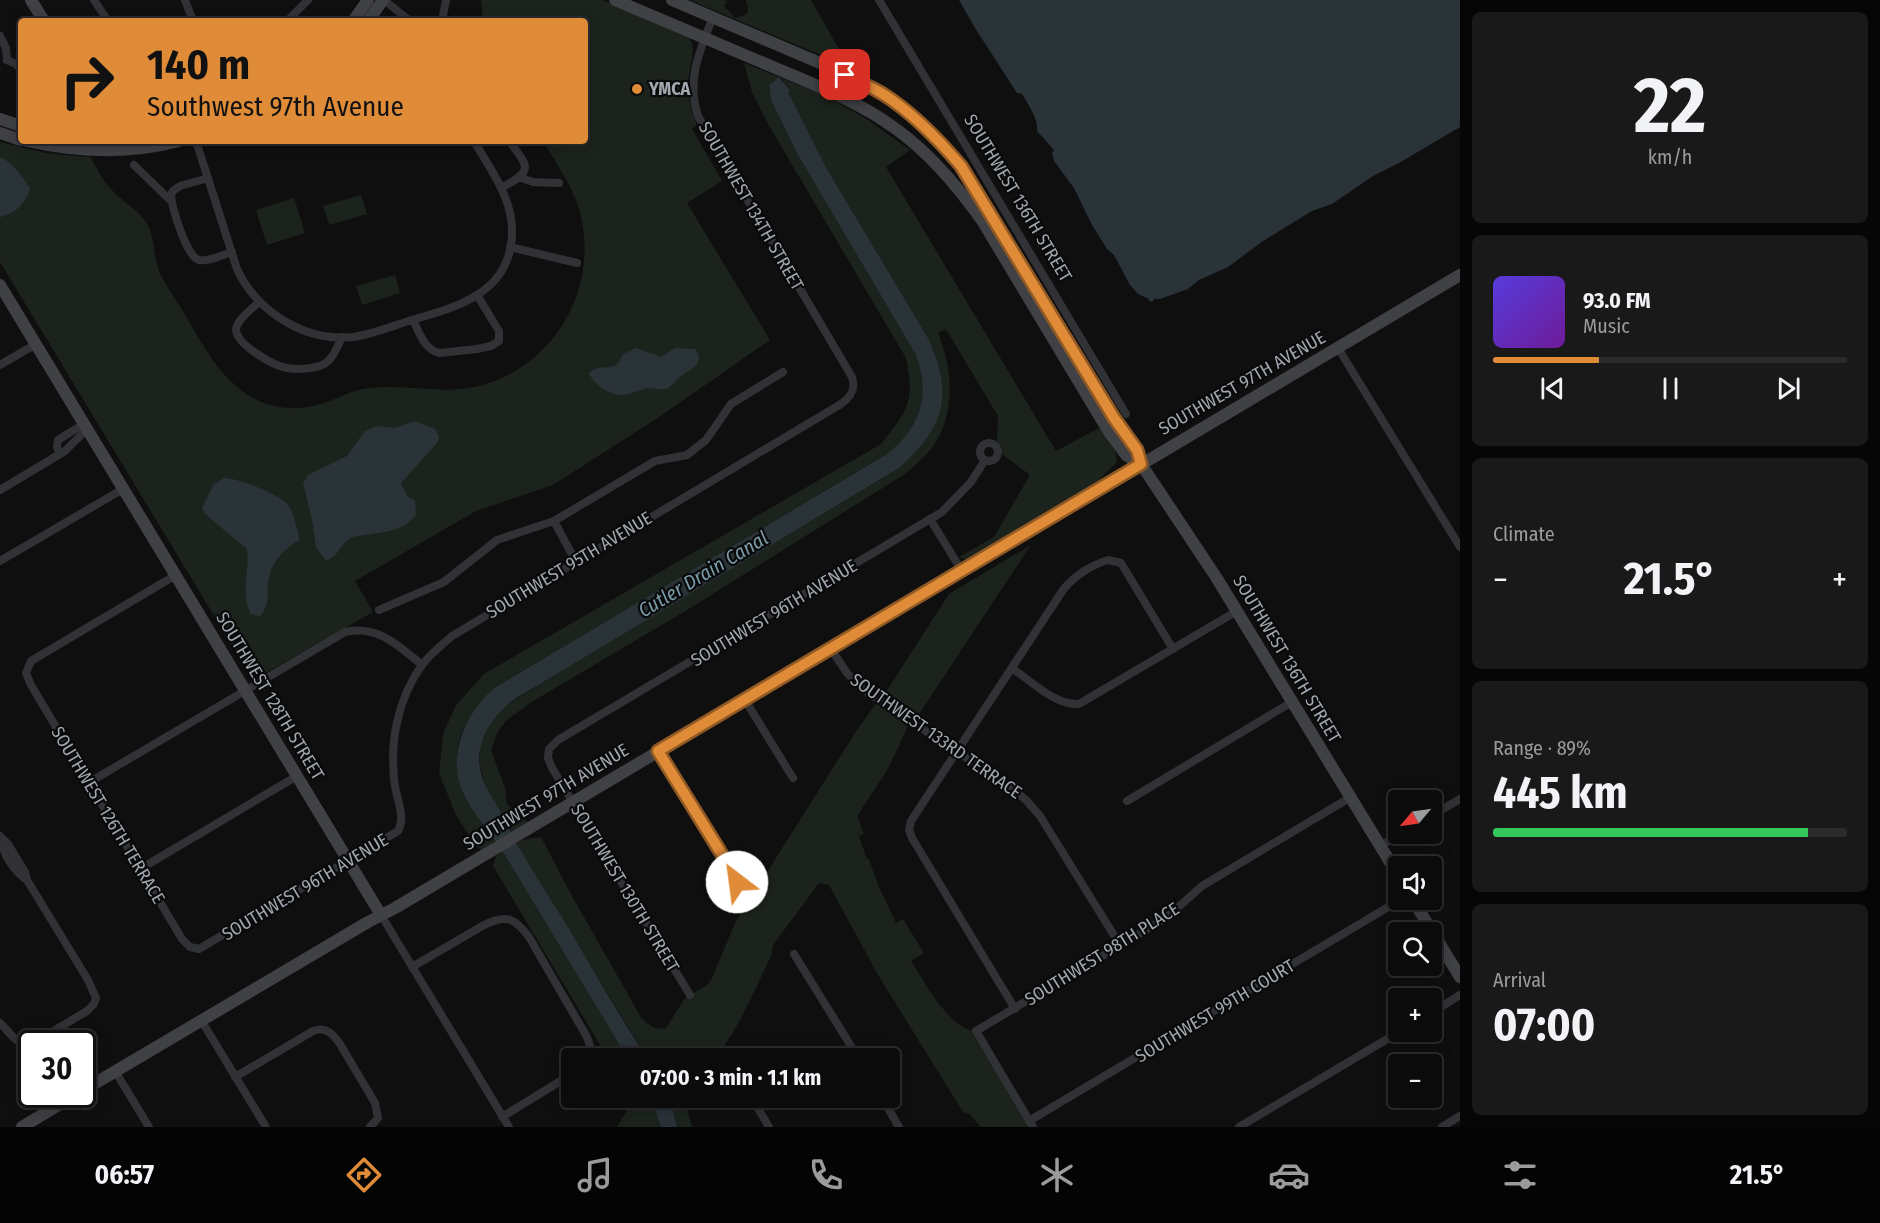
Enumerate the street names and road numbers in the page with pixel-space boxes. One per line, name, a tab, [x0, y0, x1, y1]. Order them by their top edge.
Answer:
street label: SOUTHWEST 136TH STREET	[959, 110, 1077, 286]
street label: SOUTHWEST 134TH STREET	[694, 118, 809, 295]
street label: SOUTHWEST 97TH AVENUE	[1155, 326, 1329, 440]
street label: SOUTHWEST 95TH AVENUE	[482, 507, 656, 623]
street label: SOUTHWEST 96TH AVENUE	[687, 555, 861, 671]
street label: SOUTHWEST 136TH STREET	[1228, 571, 1346, 747]
street label: SOUTHWEST 128TH STREET	[211, 608, 329, 784]
street label: SOUTHWEST 133RD TERRACE	[846, 669, 1026, 803]
street label: SOUTHWEST 126TH TERRACE	[46, 722, 170, 908]
street label: SOUTHWEST 97TH AVENUE	[459, 739, 633, 855]
street label: SOUTHWEST 130TH STREET	[566, 800, 684, 977]
street label: SOUTHWEST 96TH AVENUE	[218, 829, 392, 945]
street label: SOUTHWEST 98TH PLACE	[1021, 898, 1183, 1010]
street label: SOUTHWEST 99TH COURT	[1131, 954, 1299, 1067]

